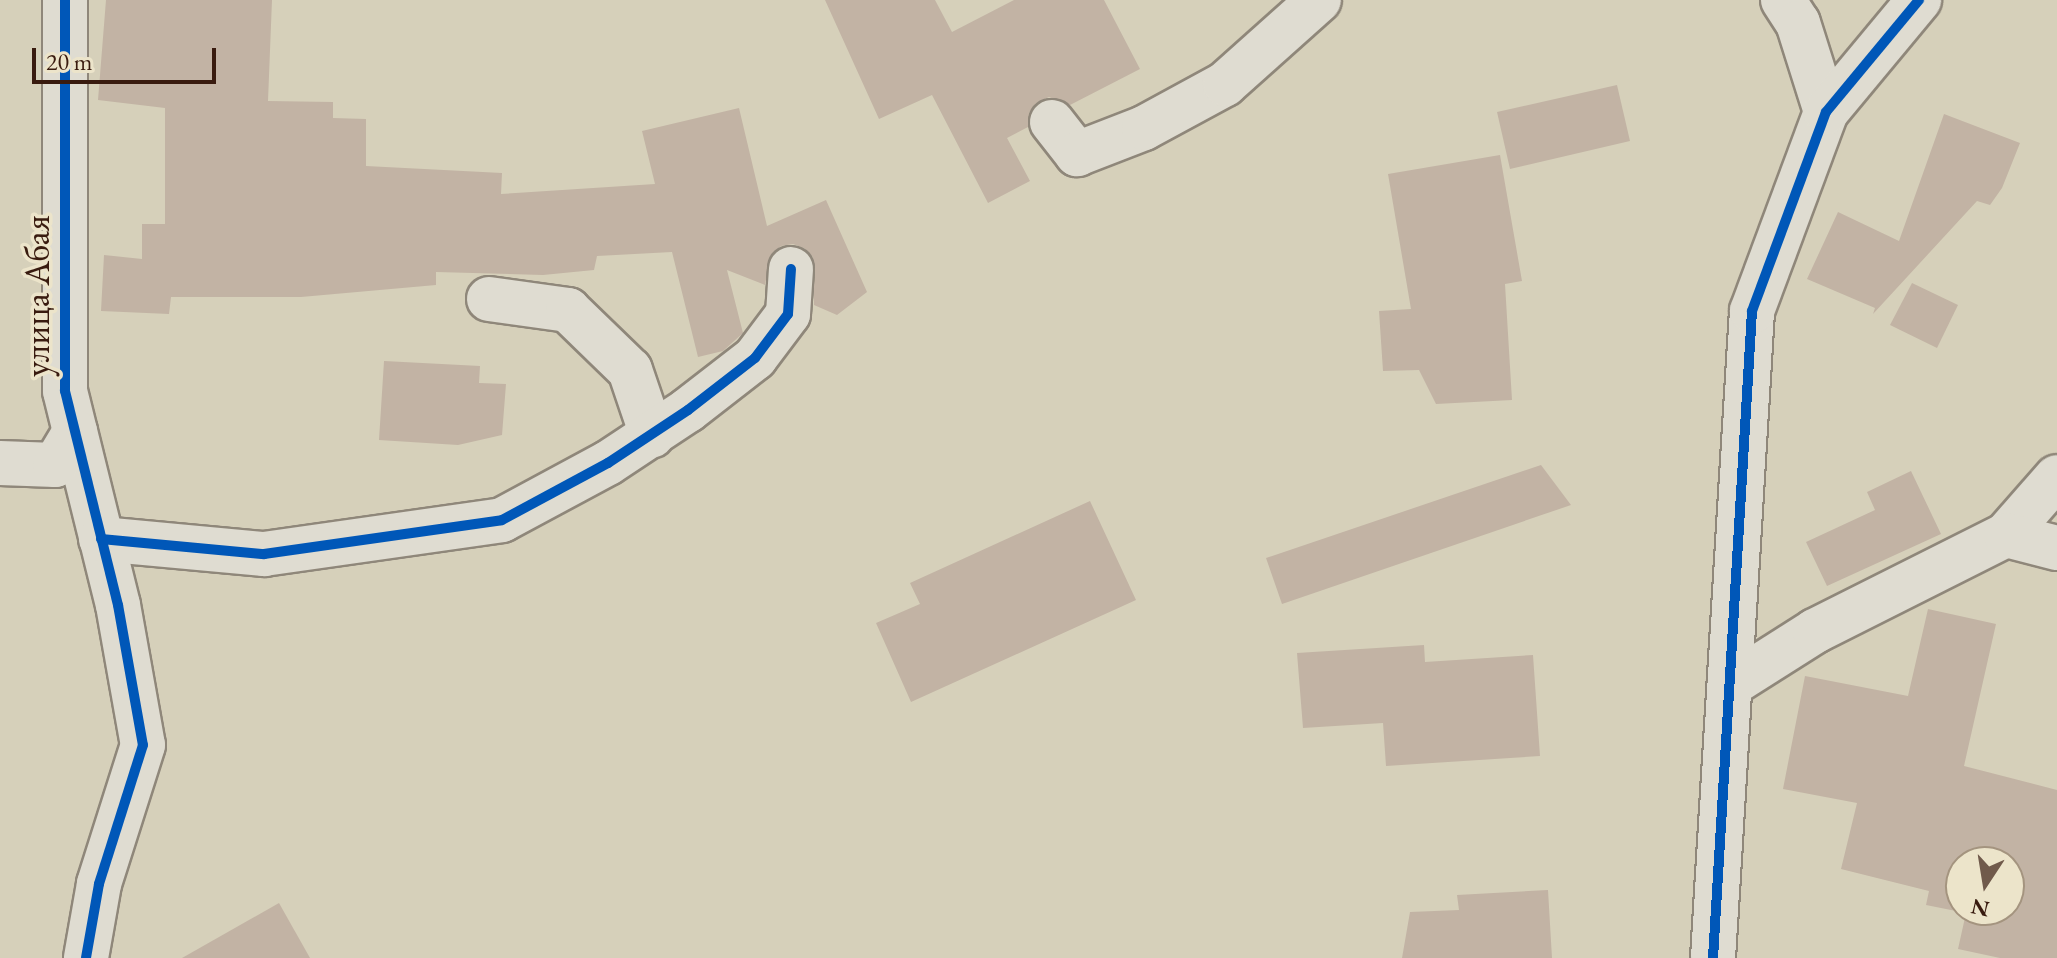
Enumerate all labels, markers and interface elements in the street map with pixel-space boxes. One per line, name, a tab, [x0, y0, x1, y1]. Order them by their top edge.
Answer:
scale bar	[36, 32, 220, 82]
text: 20 m	[46, 46, 93, 77]
street label: улица Абая	[15, 215, 59, 377]
north arrow	[1945, 846, 2025, 926]
text: N	[1969, 892, 1992, 924]

